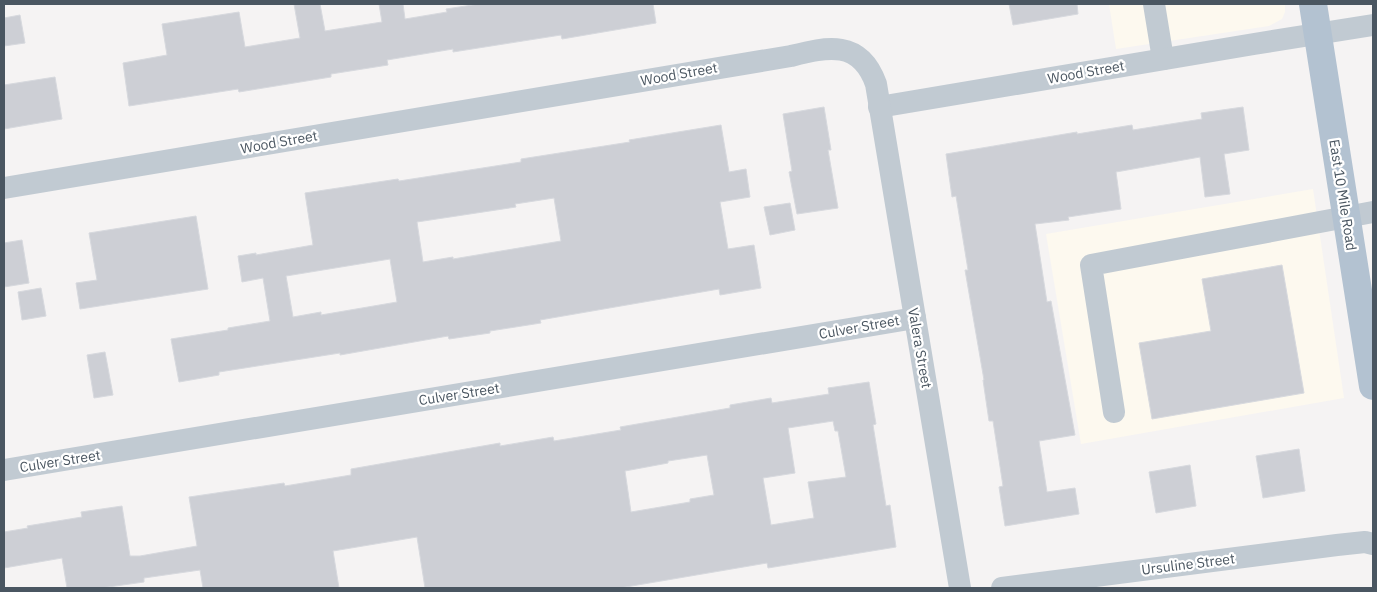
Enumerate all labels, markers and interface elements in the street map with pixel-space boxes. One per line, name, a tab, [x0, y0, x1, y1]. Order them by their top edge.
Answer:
street label: Wood Street	[1046, 56, 1126, 88]
street label: Wood Street	[639, 58, 719, 90]
street label: Wood Street	[239, 126, 319, 158]
street label: East 10 Mile Road	[1325, 138, 1361, 252]
street label: Valera Street	[904, 306, 936, 390]
street label: Culver Street	[817, 311, 901, 343]
street label: Culver Street	[417, 379, 501, 409]
street label: Culver Street	[18, 446, 102, 476]
street label: Ursuline Street	[1140, 549, 1236, 579]

